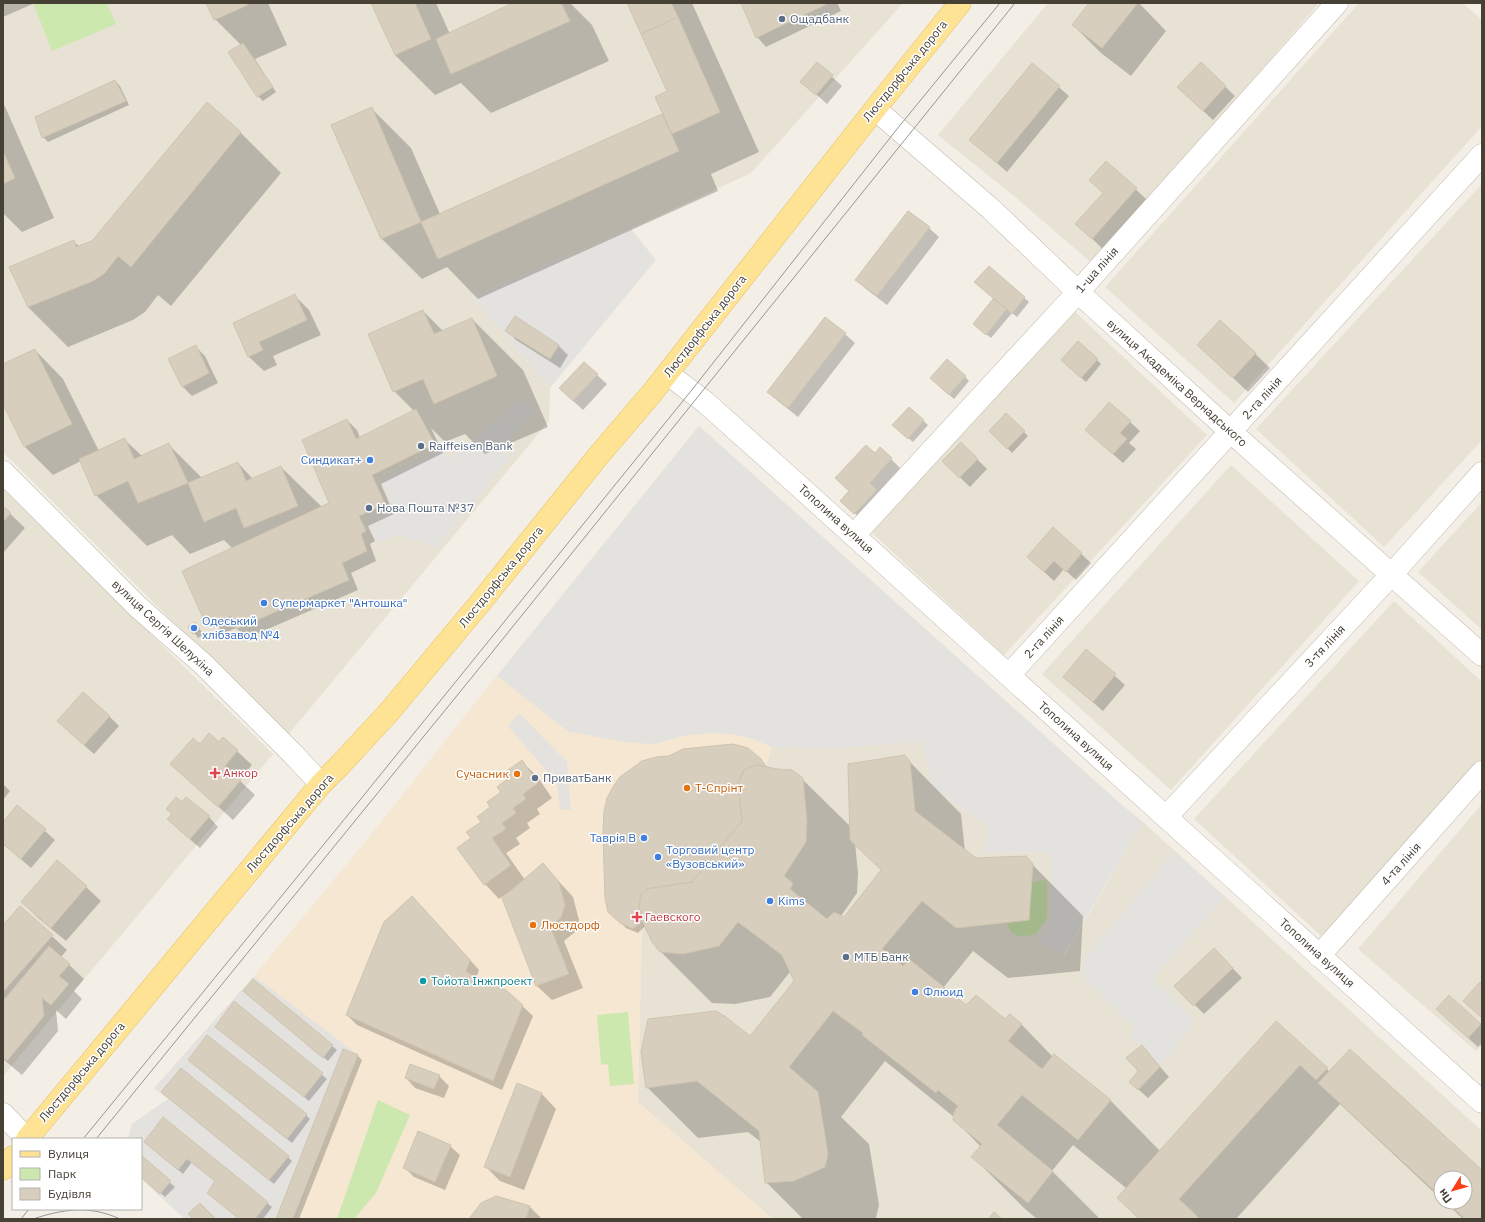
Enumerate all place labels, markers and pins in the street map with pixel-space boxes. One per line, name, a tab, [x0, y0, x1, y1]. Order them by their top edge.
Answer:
place label: Ощадбанк	[790, 11, 849, 26]
marker: Ощадбанк	[777, 14, 787, 24]
place label: Raiffeisen Bank	[429, 438, 513, 453]
marker: Raiffeisen Bank	[416, 441, 426, 451]
place label: Синдикат+	[301, 452, 362, 467]
marker: Синдикат+	[365, 455, 375, 465]
place label: Нова Пошта №37	[377, 500, 474, 515]
marker: Нова Пошта №37	[364, 503, 374, 513]
place label: Супермаркет "Антошка"	[272, 595, 408, 610]
marker: Супермаркет "Антошка"	[259, 598, 269, 608]
place label: Одеський хлібзавод №4	[202, 613, 280, 642]
marker: Одеський хлібзавод №4	[189, 623, 199, 633]
place label: Анкор	[223, 765, 258, 780]
place label: Сучасник	[456, 766, 509, 781]
marker: Анкор	[210, 768, 220, 778]
marker: Сучасник	[512, 769, 522, 779]
place label: ПриватБанк	[543, 770, 612, 785]
marker: ПриватБанк	[530, 773, 540, 783]
place label: Т-Спрінт	[695, 780, 744, 795]
marker: Т-Спрінт	[682, 783, 692, 793]
place label: Таврія В	[590, 830, 636, 845]
marker: Таврія В	[639, 833, 649, 843]
place label: Торговий центр «Вузовський»	[666, 842, 755, 871]
marker: Торговий центр «Вузовський»	[653, 852, 663, 862]
place label: Kims	[778, 893, 805, 908]
marker: Kims	[765, 896, 775, 906]
place label: Гаевского	[645, 909, 701, 924]
marker: Гаевского	[632, 912, 642, 922]
place label: Люстдорф	[541, 917, 600, 932]
marker: Люстдорф	[528, 920, 538, 930]
place label: МТБ Банк	[854, 949, 909, 964]
marker: МТБ Банк	[841, 952, 851, 962]
place label: Тойота Інжпроект	[431, 973, 533, 988]
marker: Тойота Інжпроект	[418, 976, 428, 986]
place label: Флюид	[923, 984, 963, 999]
marker: Флюид	[910, 987, 920, 997]

